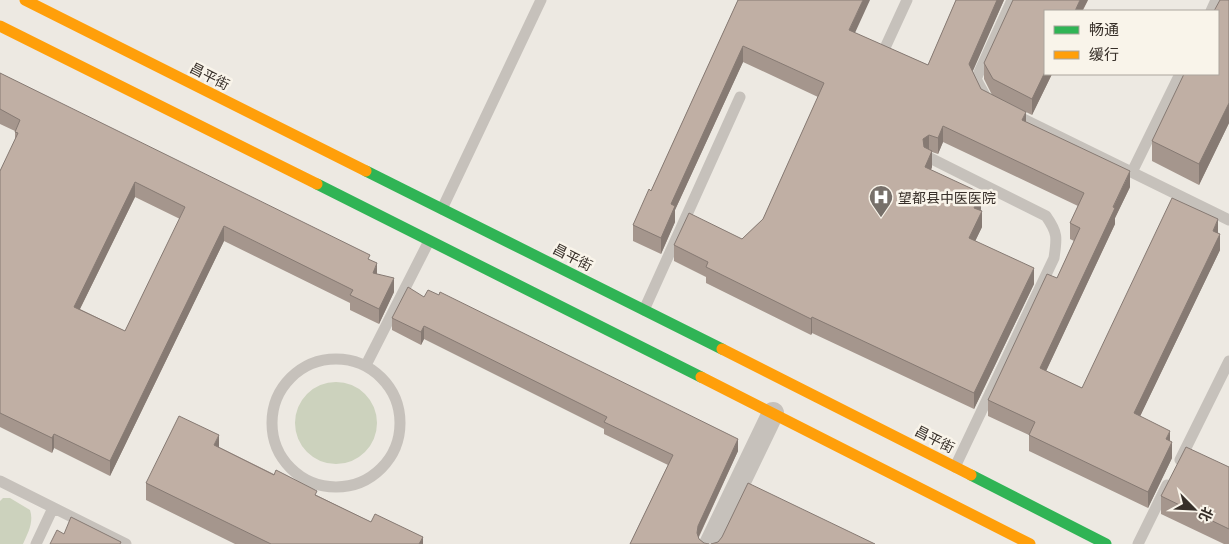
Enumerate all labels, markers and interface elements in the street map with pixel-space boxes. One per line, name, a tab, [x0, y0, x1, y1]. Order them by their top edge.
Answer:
legend	[1044, 10, 1219, 75]
text: 畅通	[1089, 20, 1119, 38]
text: 缓行	[1089, 45, 1119, 63]
street label: 昌平街	[187, 59, 233, 93]
hospital icon: 望都县中医医院	[868, 184, 894, 218]
place label: 望都县中医医院	[898, 189, 996, 206]
street label: 昌平街	[550, 240, 596, 274]
street label: 昌平街	[912, 422, 958, 456]
north arrow	[1169, 484, 1219, 534]
text: 北	[1196, 505, 1217, 524]

